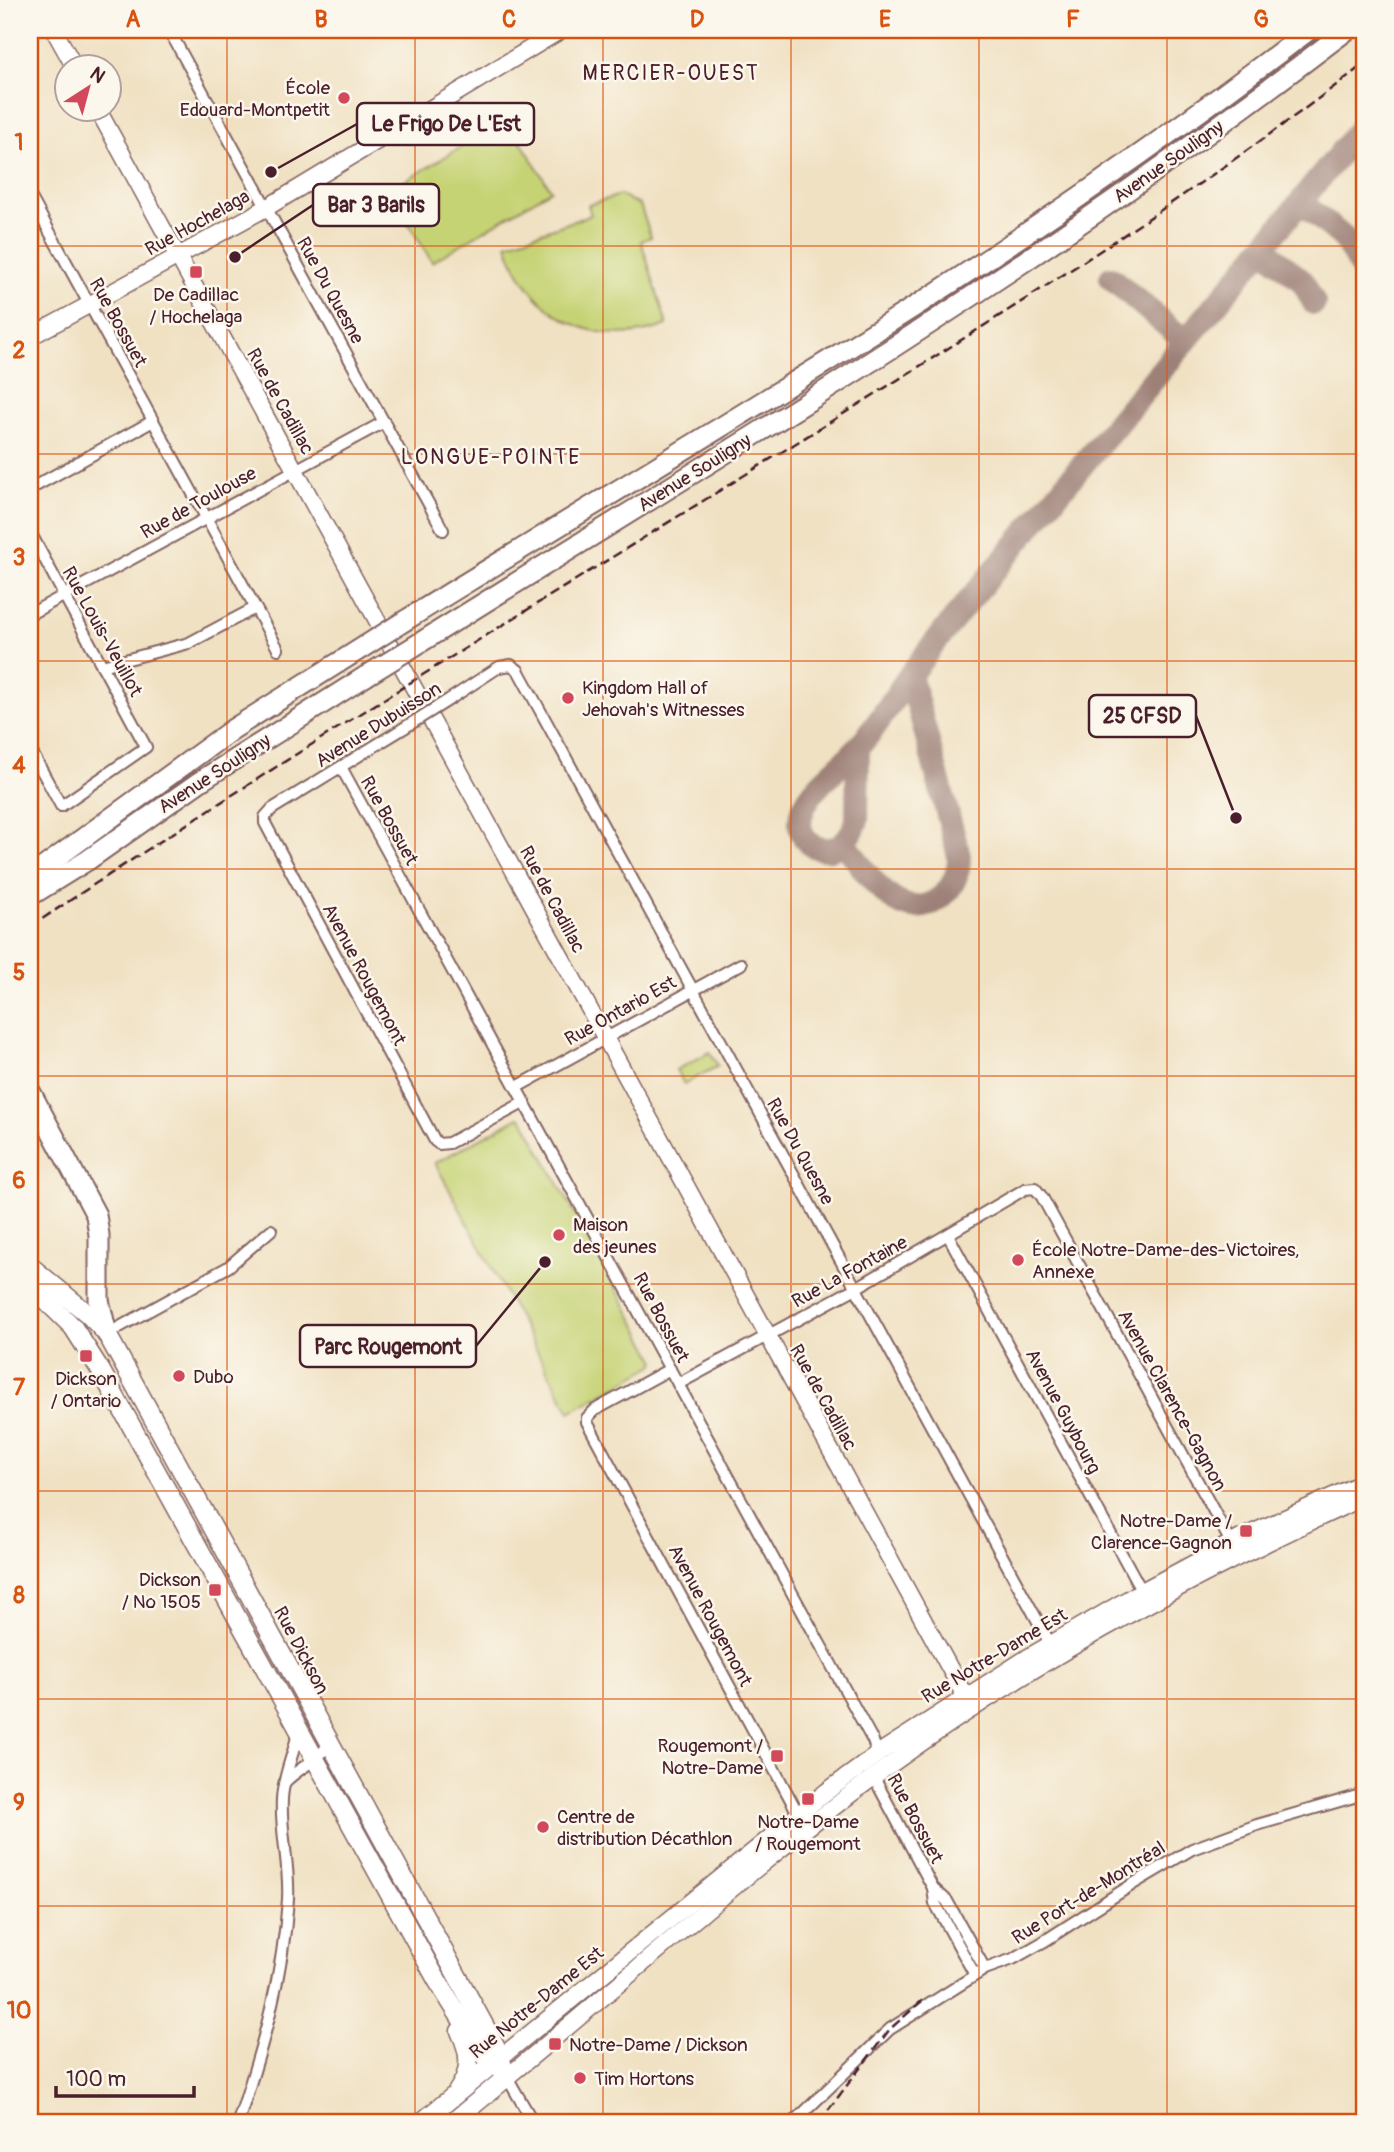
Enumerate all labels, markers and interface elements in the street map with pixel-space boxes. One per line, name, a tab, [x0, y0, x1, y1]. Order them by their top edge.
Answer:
text: A	[126, 5, 141, 34]
text: B	[314, 5, 328, 34]
text: C	[502, 5, 516, 34]
text: D	[690, 5, 704, 34]
text: E	[879, 5, 891, 34]
text: F	[1066, 5, 1080, 34]
text: G	[1253, 5, 1269, 34]
north arrow	[52, 52, 122, 122]
district label: MERCIER-OUEST	[582, 60, 760, 87]
text: N	[85, 62, 110, 89]
place label: École Edouard-Montpetit	[180, 76, 331, 122]
marker: École Edouard-Montpetit	[336, 90, 352, 106]
callout: Le Frigo De L'Est	[357, 103, 534, 145]
text: Le Frigo De L'Est	[371, 111, 521, 138]
street label: Avenue Souligny	[1109, 115, 1228, 209]
text: 1	[15, 128, 24, 157]
street label: Rue Hochelaga	[141, 184, 254, 261]
callout: Bar 3 Barils	[313, 184, 439, 226]
text: Bar 3 Barils	[327, 192, 425, 219]
street label: Rue Du Quesne	[291, 233, 370, 349]
marker: De Cadillac / Hochelaga	[188, 264, 204, 280]
street label: Rue Bossuet	[84, 274, 153, 372]
place label: De Cadillac / Hochelaga	[150, 283, 243, 329]
text: 2	[13, 336, 26, 365]
street label: Rue de Cadillac	[241, 344, 319, 459]
street label: Avenue Souligny	[633, 428, 756, 517]
district label: LONGUE-POINTE	[401, 444, 581, 471]
street label: Rue de Toulouse	[136, 461, 261, 545]
text: 3	[13, 543, 25, 572]
street label: Rue Louis-Veuillot	[56, 562, 148, 701]
place label: Kingdom Hall of Jehovah's Witnesses	[582, 676, 745, 722]
street label: Avenue Dubuisson	[311, 677, 446, 773]
marker: Kingdom Hall of Jehovah's Witnesses	[560, 690, 576, 706]
callout: 25 CFSD	[1089, 695, 1196, 737]
text: 25 CFSD	[1103, 703, 1181, 730]
street label: Avenue Souligny	[154, 729, 275, 819]
text: 4	[12, 751, 26, 780]
street label: Rue Bossuet	[355, 772, 424, 870]
street label: Rue de Cadillac	[514, 842, 591, 957]
street label: Avenue Rougemont	[317, 899, 412, 1050]
text: 5	[13, 958, 25, 987]
street label: Rue Ontario Est	[561, 970, 681, 1051]
street label: Rue Du Quesne	[761, 1094, 840, 1210]
text: 6	[12, 1166, 26, 1195]
place label: Maison des jeunes	[573, 1213, 657, 1259]
marker: Maison des jeunes	[551, 1227, 567, 1243]
street label: Rue La Fontaine	[787, 1230, 912, 1314]
place label: École Notre-Dame-des-Victoires, Annexe	[1032, 1238, 1299, 1284]
marker: École Notre-Dame-des-Victoires, Annexe	[1010, 1252, 1026, 1268]
street label: Rue Bossuet	[627, 1268, 695, 1367]
street label: Avenue Clarence-Gagnon	[1112, 1306, 1232, 1495]
callout: Parc Rougemont	[300, 1325, 476, 1367]
text: Parc Rougemont	[314, 1334, 462, 1361]
street label: Rue de Cadillac	[784, 1340, 862, 1455]
street label: Avenue Guybourg	[1020, 1345, 1106, 1478]
marker: Dickson / Ontario	[78, 1348, 94, 1364]
place label: Dubo	[193, 1365, 234, 1389]
place label: Dickson / Ontario	[51, 1367, 121, 1413]
marker: Dubo	[171, 1368, 187, 1384]
text: 7	[13, 1373, 26, 1402]
place label: Notre-Dame / Clarence-Gagnon	[1091, 1509, 1232, 1555]
marker: Notre-Dame / Clarence-Gagnon	[1238, 1523, 1254, 1539]
street label: Avenue Rougemont	[663, 1540, 758, 1691]
place label: Dickson / No 1505	[122, 1568, 201, 1614]
text: 8	[13, 1581, 25, 1610]
marker: Dickson / No 1505	[207, 1582, 223, 1598]
street label: Rue Dickson	[268, 1602, 334, 1699]
street label: Rue Notre-Dame Est	[917, 1603, 1072, 1709]
place label: Rougemont / Notre-Dame	[657, 1734, 764, 1780]
marker: Rougemont / Notre-Dame	[769, 1748, 785, 1764]
street label: Rue Bossuet	[881, 1769, 949, 1868]
text: 9	[13, 1788, 25, 1817]
marker: Notre-Dame / Rougemont	[800, 1791, 816, 1807]
place label: Centre de distribution Décathlon	[557, 1805, 733, 1851]
place label: Notre-Dame / Rougemont	[755, 1810, 861, 1856]
marker: Centre de distribution Décathlon	[535, 1819, 551, 1835]
street label: Rue Port-de-Montréal	[1007, 1836, 1170, 1950]
street label: Rue Notre-Dame Est	[465, 1941, 609, 2064]
text: 10	[7, 1996, 31, 2025]
place label: Notre-Dame / Dickson	[569, 2033, 748, 2057]
marker: Notre-Dame / Dickson	[547, 2036, 563, 2052]
scale bar	[56, 2054, 194, 2098]
text: 100 m	[66, 2066, 126, 2093]
place label: Tim Hortons	[594, 2067, 695, 2091]
marker: Tim Hortons	[572, 2070, 588, 2086]

